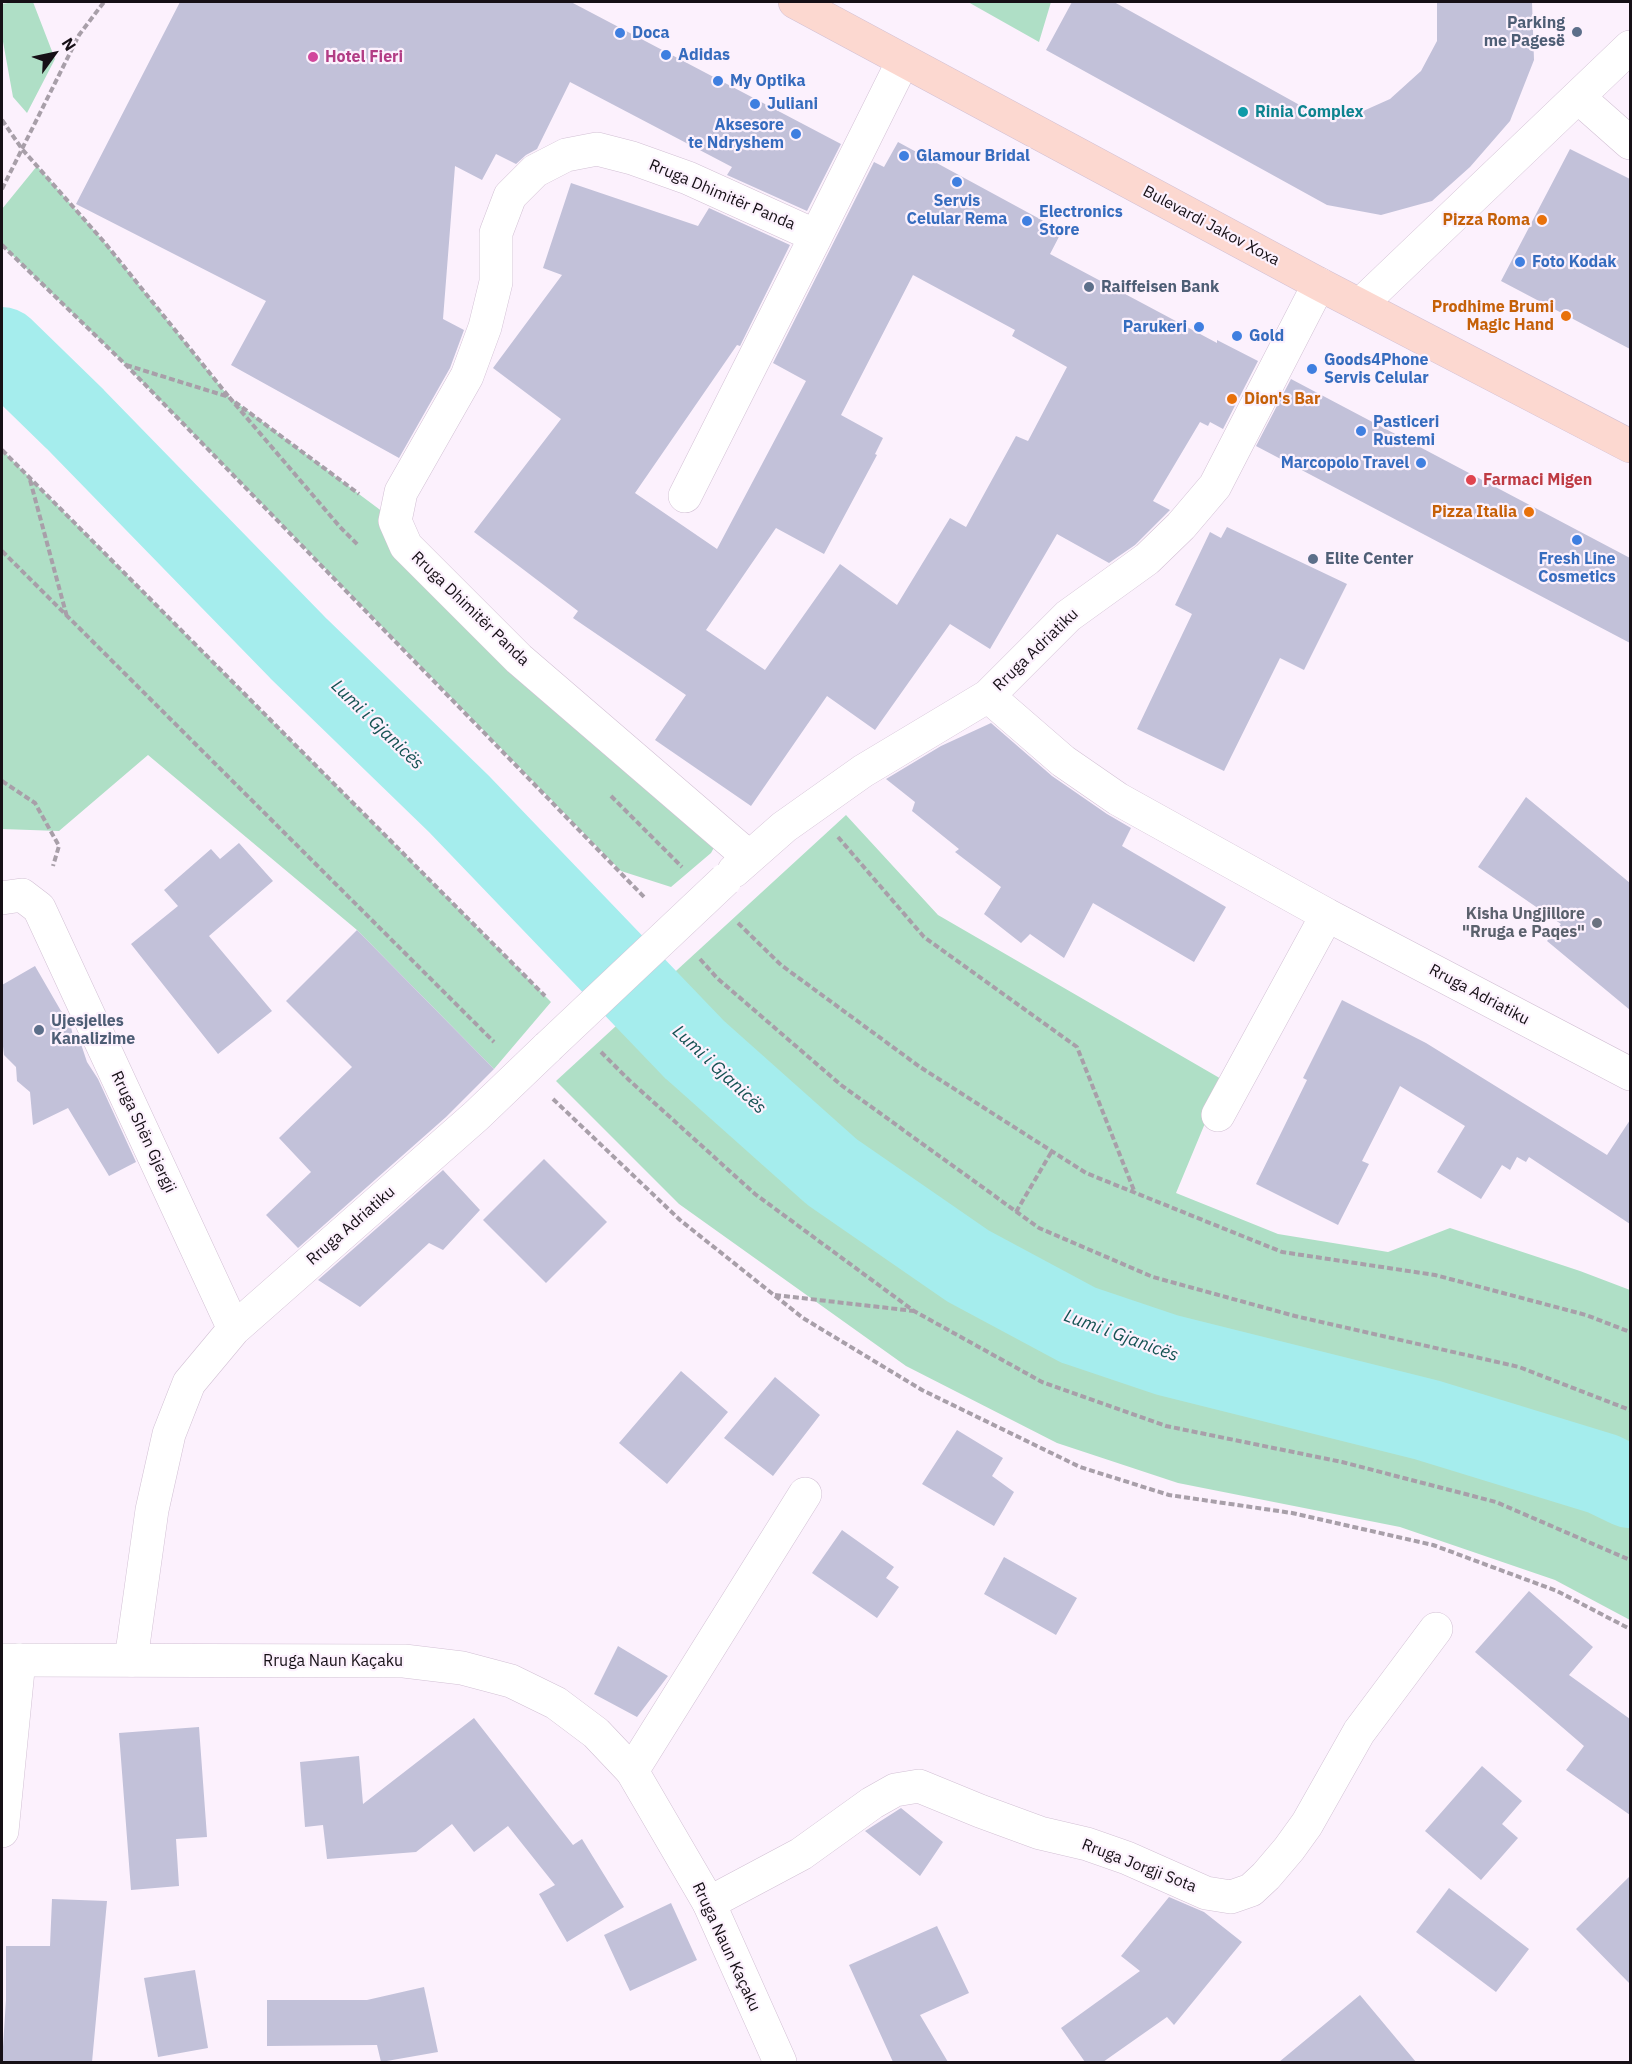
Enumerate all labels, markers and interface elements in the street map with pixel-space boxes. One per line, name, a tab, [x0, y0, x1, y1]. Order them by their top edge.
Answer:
place label: Parking me Pagesë	[1484, 13, 1565, 51]
place label: Doca	[632, 23, 670, 43]
north arrow	[24, 24, 84, 84]
marker: Parking me Pagesë	[1570, 25, 1584, 39]
marker: Doca	[613, 26, 627, 40]
text: N	[58, 34, 81, 55]
place label: Adidas	[678, 45, 730, 65]
place label: Hotel Fieri	[325, 47, 403, 67]
marker: Adidas	[659, 48, 673, 62]
marker: Hotel Fieri	[306, 50, 320, 64]
place label: My Optika	[730, 71, 806, 91]
marker: My Optika	[711, 74, 725, 88]
place label: Juliani	[767, 94, 818, 114]
marker: Juliani	[748, 97, 762, 111]
place label: Rinia Complex	[1255, 102, 1363, 122]
marker: Rinia Complex	[1236, 105, 1250, 119]
place label: Aksesore te Ndryshem	[688, 115, 784, 153]
marker: Aksesore te Ndryshem	[789, 127, 803, 141]
place label: Glamour Bridal	[916, 146, 1030, 166]
marker: Glamour Bridal	[897, 149, 911, 163]
street label: Rruga Dhimitër Panda	[646, 156, 798, 234]
marker: Servis Celular Rema	[950, 175, 964, 189]
street label: Bulevardi Jakov Xoxa	[1139, 182, 1283, 270]
place label: Servis Celular Rema	[907, 191, 1007, 229]
place label: Electronics Store	[1039, 202, 1123, 240]
place label: Pizza Roma	[1442, 210, 1530, 230]
marker: Pizza Roma	[1535, 213, 1549, 227]
marker: Electronics Store	[1020, 214, 1034, 228]
place label: Foto Kodak	[1532, 252, 1616, 272]
marker: Foto Kodak	[1513, 255, 1527, 269]
place label: Raiffeisen Bank	[1101, 277, 1219, 297]
marker: Raiffeisen Bank	[1082, 280, 1096, 294]
place label: Prodhime Brumi Magic Hand	[1432, 297, 1554, 335]
marker: Prodhime Brumi Magic Hand	[1559, 309, 1573, 323]
place label: Parukeri	[1123, 317, 1187, 337]
marker: Parukeri	[1192, 320, 1206, 334]
place label: Gold	[1249, 326, 1284, 346]
marker: Gold	[1230, 329, 1244, 343]
place label: Goods4Phone Servis Celular	[1324, 350, 1429, 388]
marker: Goods4Phone Servis Celular	[1305, 362, 1319, 376]
place label: Dion's Bar	[1244, 389, 1320, 409]
marker: Dion's Bar	[1225, 392, 1239, 406]
place label: Pasticeri Rustemi	[1373, 412, 1439, 450]
marker: Pasticeri Rustemi	[1354, 424, 1368, 438]
place label: Marcopolo Travel	[1281, 453, 1409, 473]
marker: Marcopolo Travel	[1414, 456, 1428, 470]
place label: Farmaci Migen	[1483, 470, 1592, 490]
marker: Farmaci Migen	[1464, 473, 1478, 487]
place label: Pizza Italia	[1432, 502, 1517, 522]
marker: Pizza Italia	[1522, 505, 1536, 519]
marker: Fresh Line Cosmetics	[1570, 533, 1584, 547]
street label: Rruga Dhimitër Panda	[407, 548, 533, 670]
place label: Elite Center	[1325, 549, 1413, 569]
place label: Fresh Line Cosmetics	[1538, 549, 1616, 587]
marker: Elite Center	[1306, 552, 1320, 566]
street label: Rruga Adriatiku	[989, 605, 1083, 695]
water label: Lumi i Gjanicës	[326, 676, 428, 774]
place label: Kisha Ungjillore "Rruga e Paqes"	[1462, 904, 1585, 942]
marker: Kisha Ungjillore "Rruga e Paqes"	[1590, 916, 1604, 930]
street label: Rruga Adriatiku	[1426, 961, 1532, 1029]
place label: Ujesjelles Kanalizime	[51, 1011, 135, 1049]
water label: Lumi i Gjanicës	[668, 1021, 770, 1119]
marker: Ujesjelles Kanalizime	[32, 1023, 46, 1037]
street label: Rruga Shën Gjergji	[106, 1068, 180, 1196]
street label: Rruga Adriatiku	[303, 1182, 399, 1270]
water label: Lumi i Gjanicës	[1061, 1305, 1181, 1367]
street label: Rruga Naun Kaçaku	[263, 1651, 403, 1671]
street label: Rruga Jorgji Sota	[1079, 1835, 1199, 1897]
street label: Rruga Naun Kaçaku	[688, 1879, 764, 2015]

